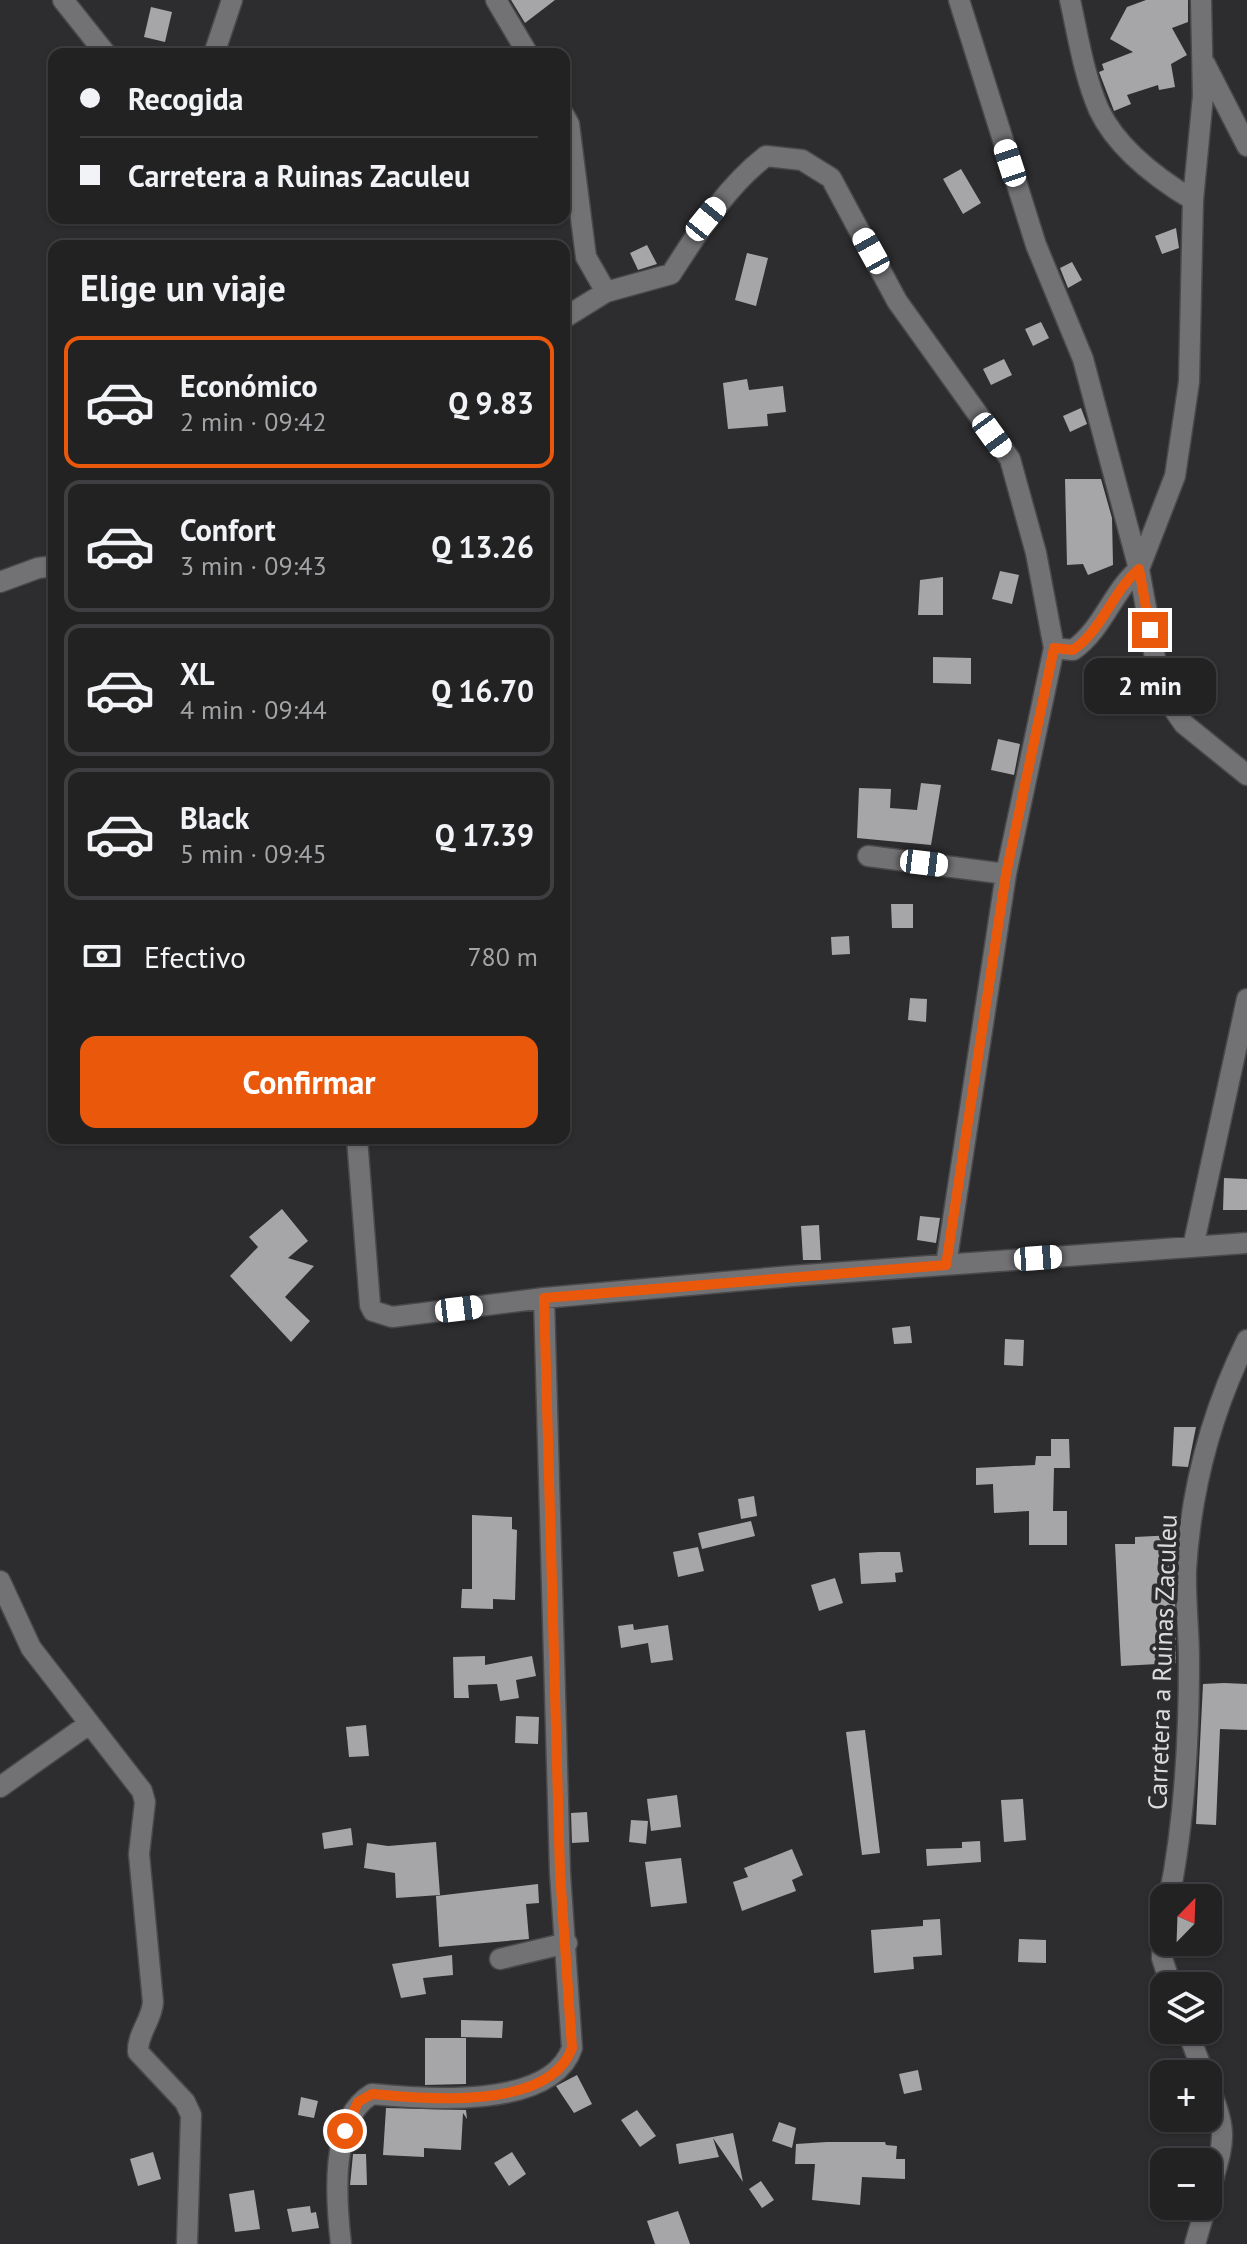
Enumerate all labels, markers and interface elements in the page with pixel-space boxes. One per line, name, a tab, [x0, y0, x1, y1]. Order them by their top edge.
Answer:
text: Recogida	[128, 79, 244, 118]
car	[991, 136, 1029, 190]
text: Carretera a Ruinas Zaculeu	[128, 156, 470, 195]
car	[682, 193, 730, 245]
car	[849, 224, 893, 278]
text: Elige un viaje	[80, 264, 286, 311]
icon: car	[84, 366, 156, 438]
text: Económico	[180, 366, 318, 405]
text: Q 9.83	[448, 383, 534, 422]
text: 2 min · 09:42	[180, 405, 327, 438]
car	[968, 409, 1016, 461]
icon: car	[84, 510, 156, 582]
text: Confort	[180, 510, 276, 549]
text: Q 13.26	[431, 527, 534, 566]
text: 3 min · 09:43	[180, 549, 327, 582]
route end	[1132, 612, 1168, 648]
icon: car	[84, 654, 156, 726]
text: XL	[180, 654, 214, 693]
callout: 2 min	[1084, 658, 1216, 714]
text: 2 min	[1118, 669, 1182, 702]
text: Q 16.70	[431, 671, 534, 710]
text: 4 min · 09:44	[180, 693, 327, 726]
icon: car	[84, 798, 156, 870]
text: Black	[180, 798, 249, 837]
text: Q 17.39	[435, 815, 534, 854]
text: 5 min · 09:45	[180, 837, 327, 870]
car	[899, 848, 949, 878]
icon: cash	[80, 934, 124, 978]
text: Efectivo	[144, 937, 246, 976]
text: 780 m	[467, 940, 538, 973]
button: Confirmar	[80, 1036, 538, 1128]
car	[1013, 1244, 1063, 1272]
car	[434, 1294, 484, 1324]
street label: Carretera a Ruinas Zaculeu	[1140, 1513, 1184, 1811]
north arrow	[1150, 1884, 1222, 1956]
map controls	[1150, 1884, 1222, 2220]
button: layers	[1150, 1972, 1222, 2044]
button: +	[1150, 2060, 1222, 2132]
route start	[327, 2113, 363, 2149]
button: −	[1150, 2148, 1222, 2220]

